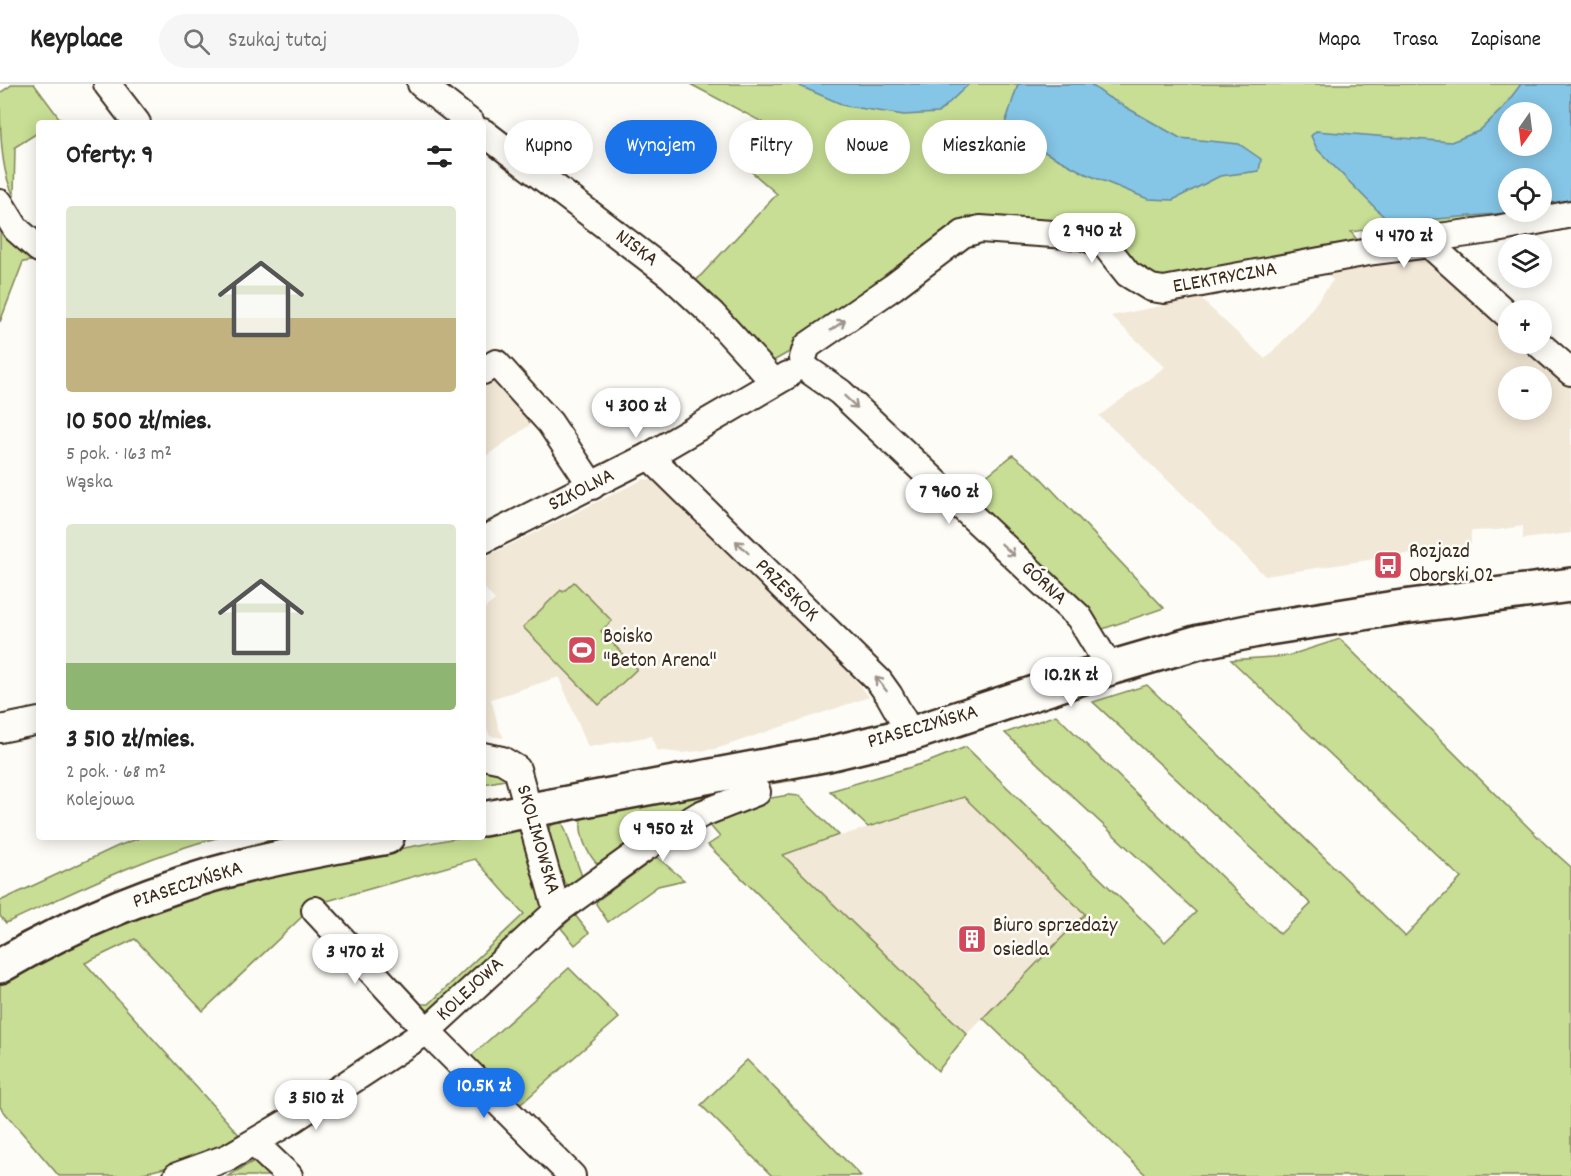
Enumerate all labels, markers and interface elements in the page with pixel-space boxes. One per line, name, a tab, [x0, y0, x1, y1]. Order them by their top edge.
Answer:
search box	[159, 14, 579, 68]
text: Keyplace	[30, 21, 123, 61]
icon: search	[180, 25, 213, 58]
text: Szukaj tutaj	[228, 26, 327, 57]
text: Mapa	[1318, 26, 1360, 56]
text: Trasa	[1393, 26, 1438, 56]
text: Zapisane	[1471, 26, 1541, 56]
north arrow	[1498, 102, 1552, 156]
map controls	[1498, 102, 1552, 420]
chip: Kupno	[504, 120, 593, 174]
chip: Wynajem	[605, 120, 717, 174]
chip: Filtry	[729, 120, 813, 174]
chip: Nowe	[825, 120, 910, 174]
chip: Mieszkanie	[922, 120, 1047, 174]
text: Oferty: 9	[66, 138, 153, 175]
icon: filters	[423, 140, 456, 173]
button: locate	[1498, 168, 1552, 222]
pin: 2 940 zł	[1030, 213, 1154, 264]
text: 2 940 zł	[1063, 218, 1121, 246]
pin: 4 470 zł	[1342, 218, 1466, 269]
street label: NISKA	[608, 223, 664, 275]
text: 4 470 zł	[1376, 223, 1432, 251]
button: layers	[1498, 234, 1552, 288]
icon: home	[207, 245, 315, 353]
street label: ELEKTRYCZNA	[1171, 255, 1279, 303]
button: +	[1498, 300, 1552, 354]
one-way arrow	[829, 319, 845, 331]
button: −	[1498, 366, 1552, 420]
pin: 4 300 zł	[574, 388, 698, 439]
text: 4 300 zł	[606, 393, 666, 421]
one-way arrow	[843, 395, 858, 409]
text: 10 500 zł/mies.	[66, 404, 211, 441]
text: 5 pok. · 163 m²	[66, 441, 172, 469]
street label: SZKOLNA	[544, 462, 620, 520]
text: Wąska	[66, 469, 112, 497]
pin: 7 960 zł	[887, 474, 1011, 525]
text: 7 960 zł	[919, 479, 979, 507]
place label: Rozjazd Oborski 02	[1409, 538, 1494, 592]
one-way arrow	[735, 540, 750, 555]
one-way arrow	[1000, 543, 1015, 557]
bus stop icon: Rozjazd Oborski 02	[1372, 549, 1404, 581]
street label: PRZESKOK	[747, 553, 825, 630]
street label: GÓRNA	[1013, 555, 1073, 613]
icon: home	[207, 563, 315, 671]
place label: Boisko "Beton Arena"	[603, 623, 717, 677]
sports icon: Boisko "Beton Arena"	[566, 634, 598, 666]
pin: 10.2K zł	[1009, 657, 1133, 708]
text: 10.2K zł	[1044, 662, 1098, 690]
one-way arrow	[874, 677, 887, 693]
street label: PIASECZYŃSKA	[864, 698, 982, 758]
text: 3 510 zł/mies.	[66, 722, 195, 759]
text: 2 pok. · 68 m²	[66, 759, 166, 787]
street label: SKOLIMOWSKA	[507, 782, 567, 898]
text: Kolejowa	[66, 787, 134, 815]
pin: 4 950 zł	[601, 811, 725, 862]
text: 4 950 zł	[633, 816, 693, 844]
street label: PIASECZYŃSKA	[129, 854, 247, 918]
place label: Biuro sprzedaży osiedla	[993, 912, 1118, 966]
building icon: Biuro sprzedaży osiedla	[956, 923, 988, 955]
pin: 3 470 zł	[293, 934, 417, 985]
text: 3 470 zł	[326, 939, 384, 967]
street label: KOLEJOWA	[430, 951, 512, 1029]
pin: 10.5K zł	[422, 1068, 546, 1119]
text: 10.5K zł	[457, 1073, 511, 1101]
pin: 3 510 zł	[254, 1080, 378, 1131]
text: 3 510 zł	[288, 1085, 344, 1113]

